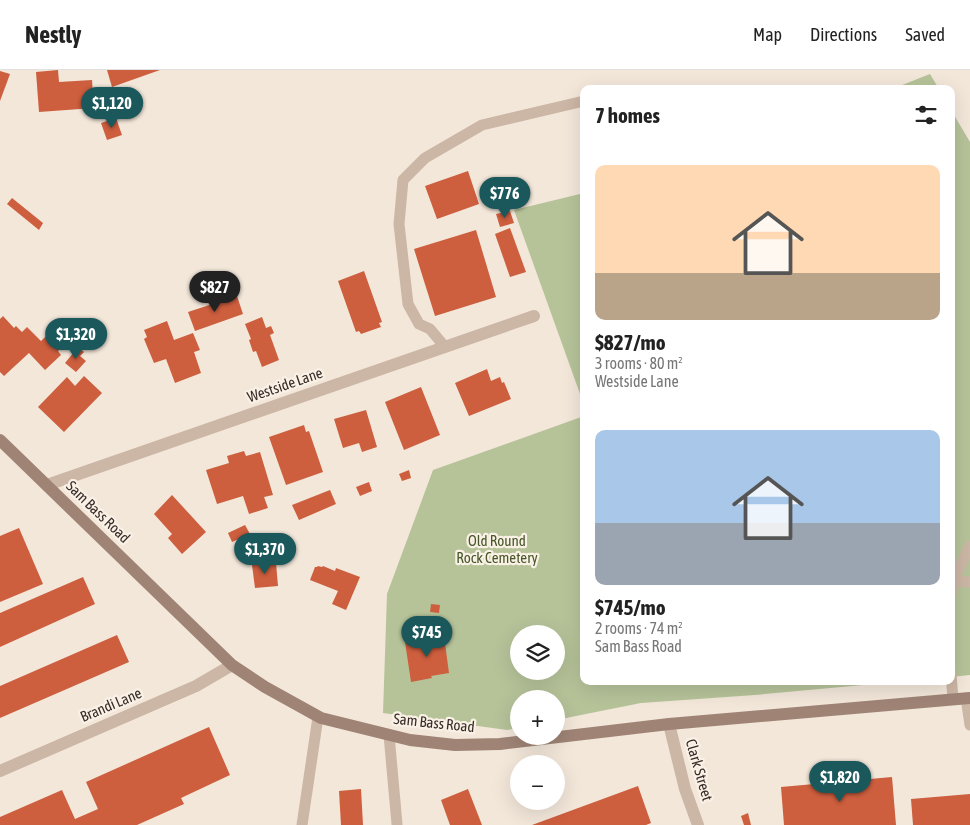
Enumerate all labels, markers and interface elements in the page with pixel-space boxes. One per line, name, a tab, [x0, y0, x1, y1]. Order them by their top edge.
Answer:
text: Nestly	[25, 21, 81, 48]
text: Map	[753, 24, 782, 45]
text: Directions	[810, 24, 877, 45]
text: Saved	[905, 24, 945, 45]
pin: $1,120	[71, 87, 153, 129]
text: $1,120	[92, 94, 132, 112]
icon: filters	[912, 101, 940, 129]
text: 7 homes	[595, 103, 660, 127]
pin: $776	[475, 176, 535, 219]
text: $776	[490, 184, 520, 202]
icon: home	[723, 198, 813, 288]
pin: $827	[185, 270, 245, 313]
text: $827	[200, 278, 230, 296]
pin: $1,320	[35, 318, 117, 360]
text: $1,320	[56, 325, 96, 343]
text: $827/mo	[595, 330, 666, 354]
text: 3 rooms · 80 m²	[595, 354, 683, 372]
street label: Westside Lane	[245, 364, 325, 405]
text: Westside Lane	[595, 372, 679, 390]
icon: home	[723, 463, 813, 553]
street label: Sam Bass Road	[63, 477, 134, 546]
pin: $1,370	[224, 532, 306, 575]
park label: Old Round Rock Cemetery	[456, 532, 538, 566]
text: $1,370	[245, 540, 285, 558]
text: $745/mo	[595, 595, 666, 619]
pin: $745	[397, 616, 457, 658]
text: 2 rooms · 74 m²	[595, 619, 683, 637]
text: $745	[412, 623, 442, 641]
map controls	[510, 625, 565, 810]
button: layers	[510, 625, 565, 680]
text: Sam Bass Road	[595, 637, 682, 655]
street label: Brandi Lane	[78, 684, 144, 725]
button: +	[510, 690, 565, 745]
street label: Sam Bass Road	[393, 710, 475, 735]
street label: Clark Street	[683, 737, 716, 803]
button: −	[510, 755, 565, 810]
pin: $1,820	[799, 760, 881, 803]
text: $1,820	[820, 768, 860, 786]

